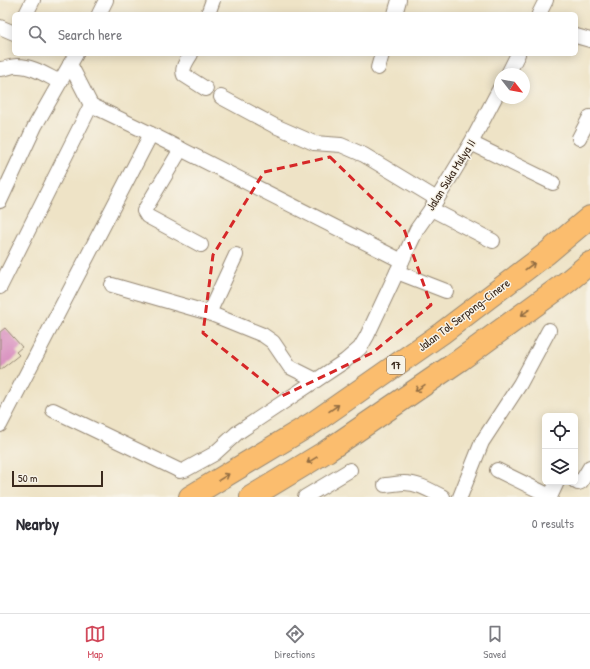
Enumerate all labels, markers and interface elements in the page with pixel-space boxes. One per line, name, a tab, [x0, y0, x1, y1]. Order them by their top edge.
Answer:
search box	[12, 12, 578, 56]
icon: search	[26, 23, 48, 45]
text: Search here	[58, 24, 122, 45]
north arrow	[494, 68, 530, 104]
street label: Jalan Suka Mulya II	[422, 136, 479, 214]
one-way arrow	[524, 262, 535, 270]
street label: Jalan Tol Serpong–Cinere	[414, 274, 513, 355]
one-way arrow	[521, 308, 532, 316]
road number: 17	[387, 356, 405, 374]
one-way arrow	[415, 384, 426, 392]
one-way arrow	[329, 404, 340, 412]
map controls	[542, 413, 578, 485]
button: locate	[542, 413, 578, 449]
button: layers	[542, 449, 578, 485]
one-way arrow	[307, 456, 318, 464]
scale bar	[12, 469, 103, 488]
text: 50 m	[18, 471, 38, 485]
one-way arrow	[218, 473, 229, 481]
text: Nearby	[16, 512, 59, 535]
text: 0 results	[532, 514, 574, 532]
tab: Map	[84, 623, 106, 661]
tab: Directions	[275, 623, 315, 661]
tab: Saved	[483, 623, 506, 661]

